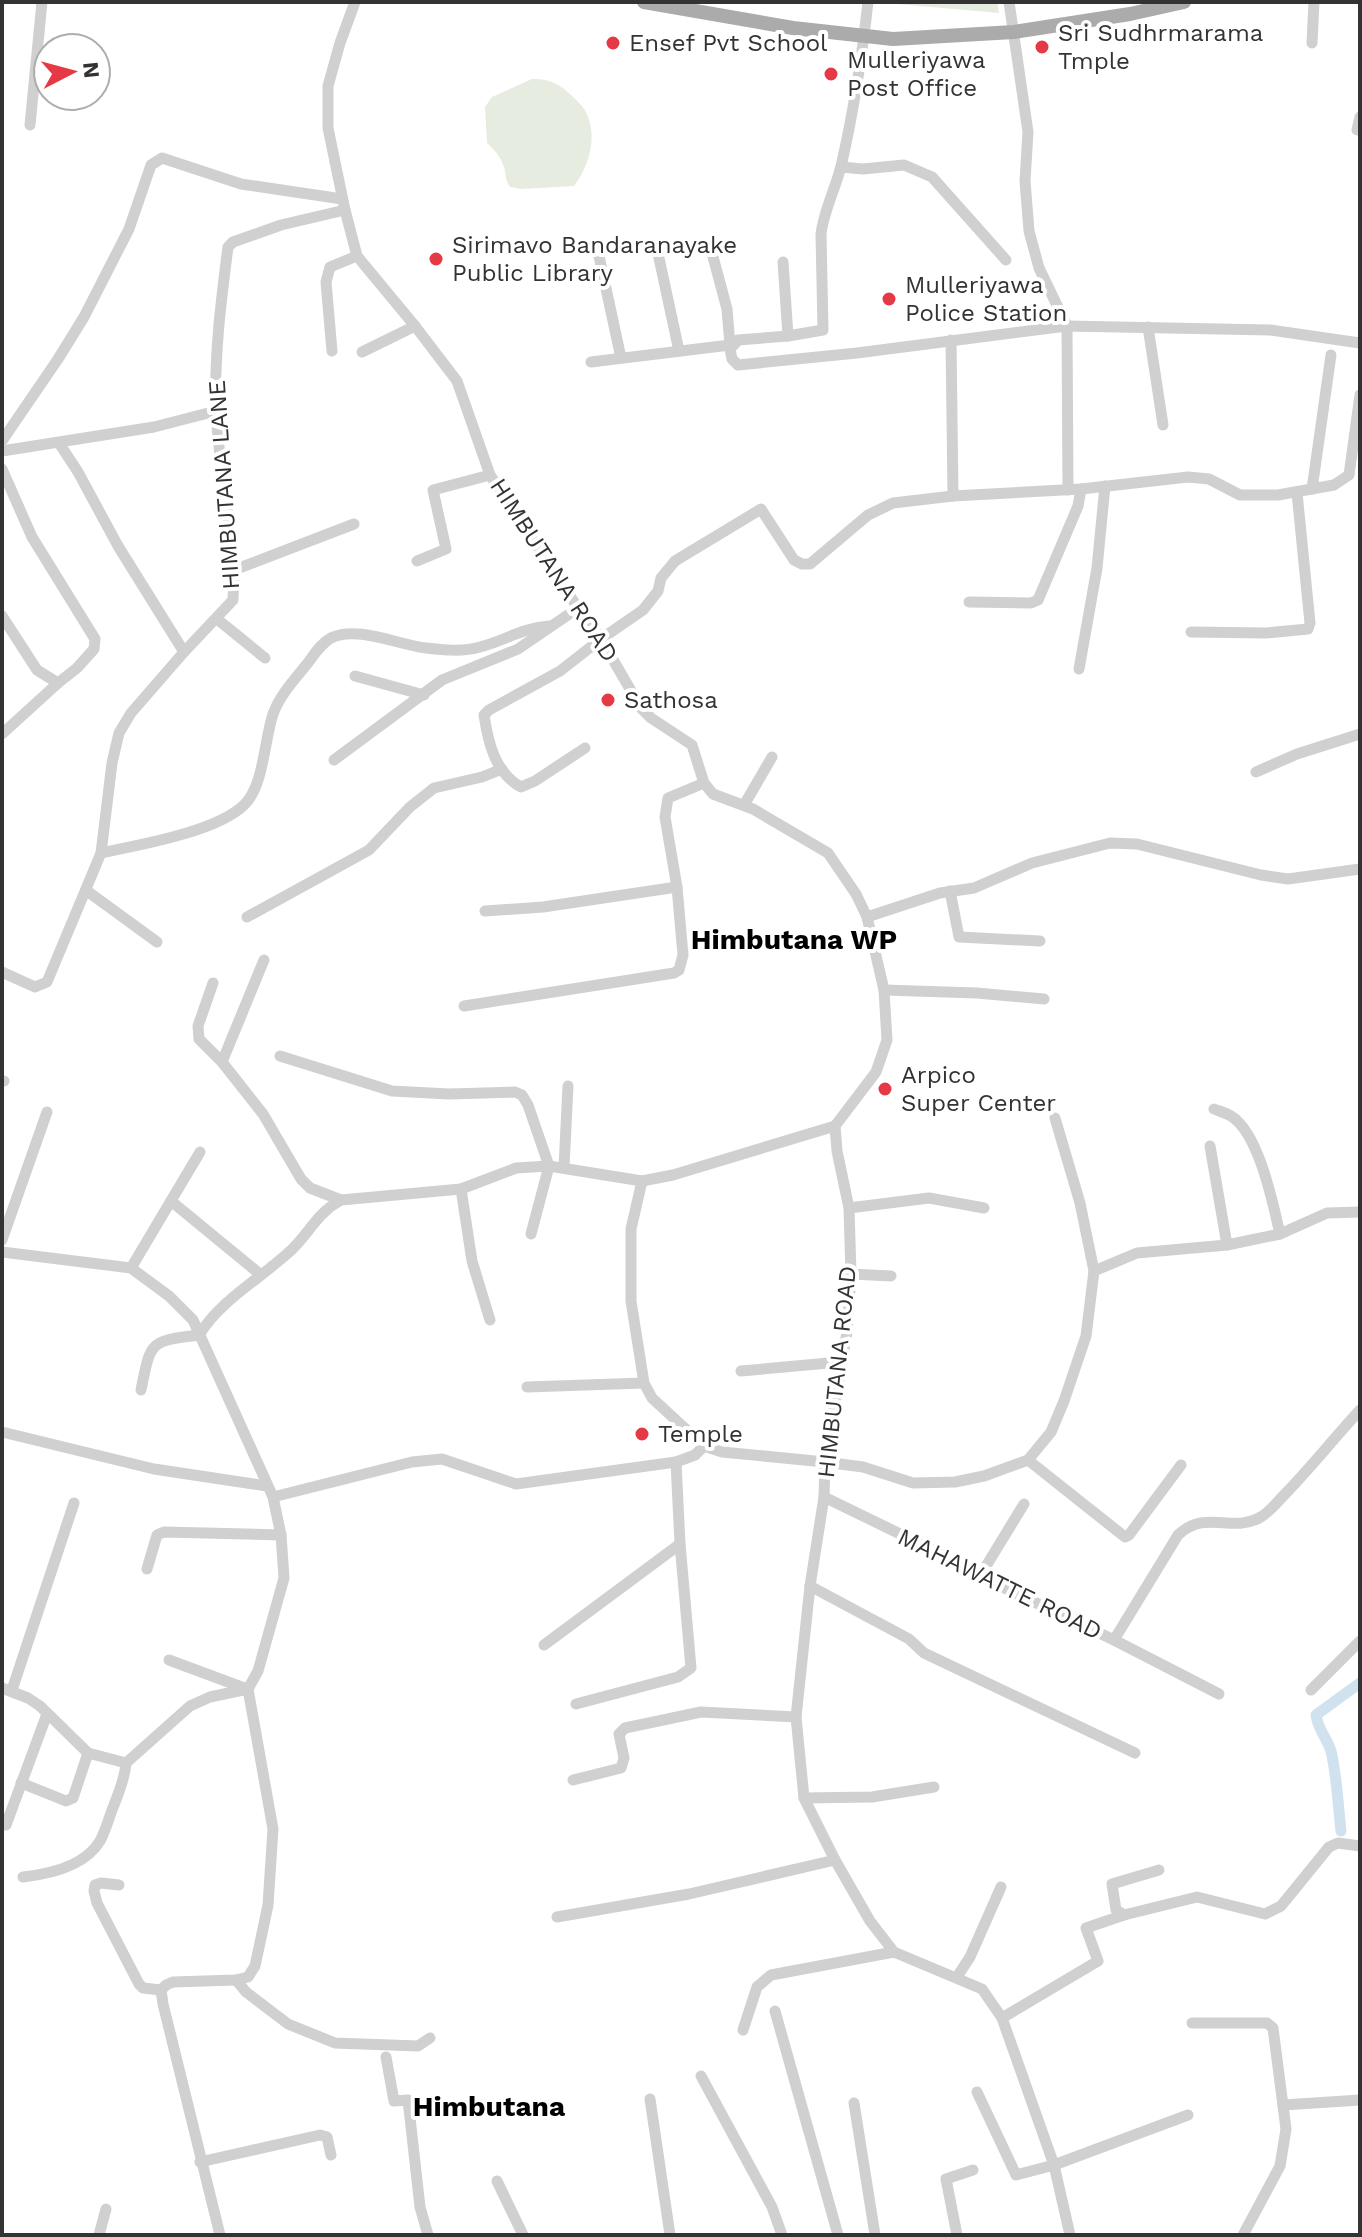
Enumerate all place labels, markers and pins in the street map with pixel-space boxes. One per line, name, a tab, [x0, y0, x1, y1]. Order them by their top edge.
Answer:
place label: Sri Sudhrmarama Tmple	[1058, 19, 1263, 75]
place label: Ensef Pvt School	[629, 29, 828, 57]
marker: Ensef Pvt School	[604, 34, 622, 52]
marker: Sri Sudhrmarama Tmple	[1033, 38, 1051, 56]
place label: Mulleriyawa Post Office	[847, 46, 986, 102]
marker: Mulleriyawa Post Office	[822, 65, 840, 83]
place label: Sirimavo Bandaranayake Public Library	[452, 231, 737, 287]
marker: Sirimavo Bandaranayake Public Library	[427, 250, 445, 268]
place label: Mulleriyawa Police Station	[905, 271, 1067, 327]
marker: Mulleriyawa Police Station	[880, 290, 898, 308]
place label: Sathosa	[624, 686, 718, 714]
marker: Sathosa	[599, 691, 617, 709]
place label: Arpico Super Center	[901, 1061, 1056, 1117]
marker: Arpico Super Center	[876, 1080, 894, 1098]
place label: Temple	[658, 1420, 743, 1448]
marker: Temple	[633, 1425, 651, 1443]

